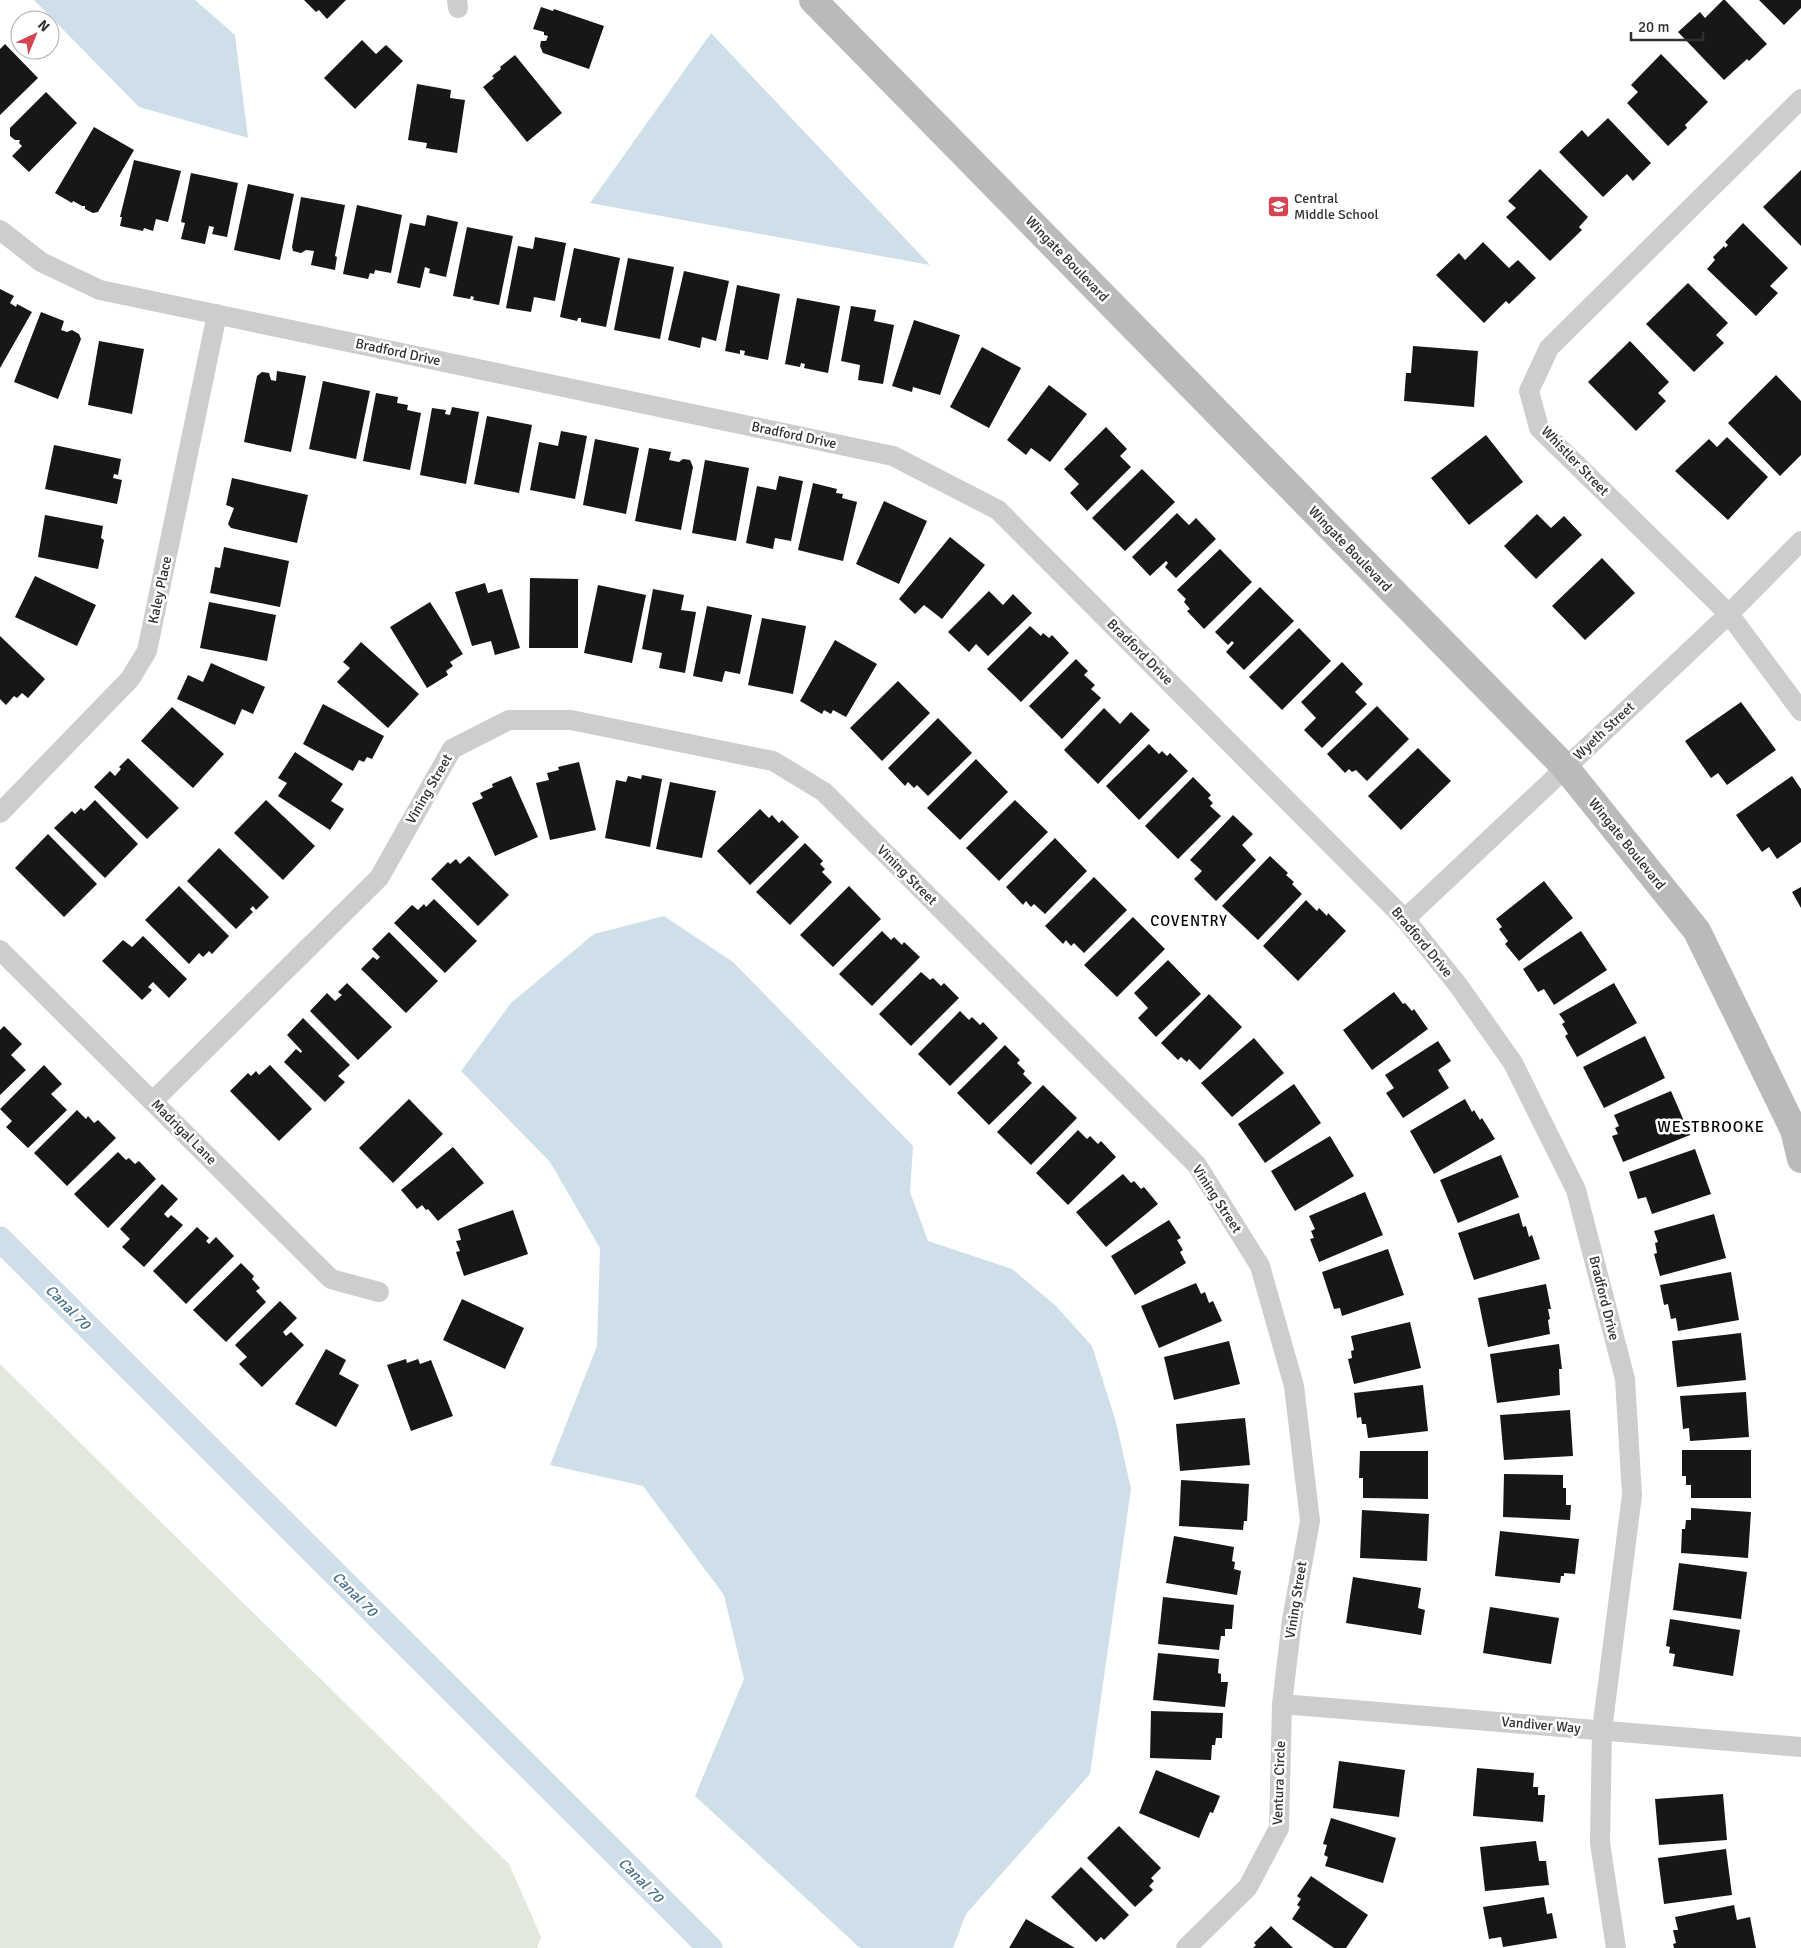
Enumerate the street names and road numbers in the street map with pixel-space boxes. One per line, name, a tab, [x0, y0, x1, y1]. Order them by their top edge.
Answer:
street label: Wingate Boulevard	[1022, 213, 1112, 305]
street label: Bradford Drive	[354, 335, 442, 369]
street label: Bradford Drive	[750, 418, 838, 452]
street label: Whistler Street	[1538, 423, 1612, 499]
street label: Wingate Boulevard	[1305, 503, 1395, 595]
street label: Kaley Place	[145, 555, 175, 625]
street label: Bradford Drive	[1103, 615, 1177, 689]
street label: Wyeth Street	[1570, 698, 1638, 764]
street label: Vining Street	[402, 751, 456, 827]
street label: Wingate Boulevard	[1585, 795, 1669, 893]
street label: Vining Street	[873, 841, 941, 909]
street label: Bradford Drive	[1388, 903, 1456, 981]
street label: Madrigal Lane	[148, 1096, 220, 1168]
street label: Vining Street	[1189, 1162, 1245, 1236]
street label: Bradford Drive	[1585, 1254, 1623, 1342]
street label: Vining Street	[1282, 1560, 1310, 1640]
street label: Vandiver Way	[1501, 1713, 1582, 1737]
street label: Ventura Circle	[1269, 1740, 1289, 1826]

